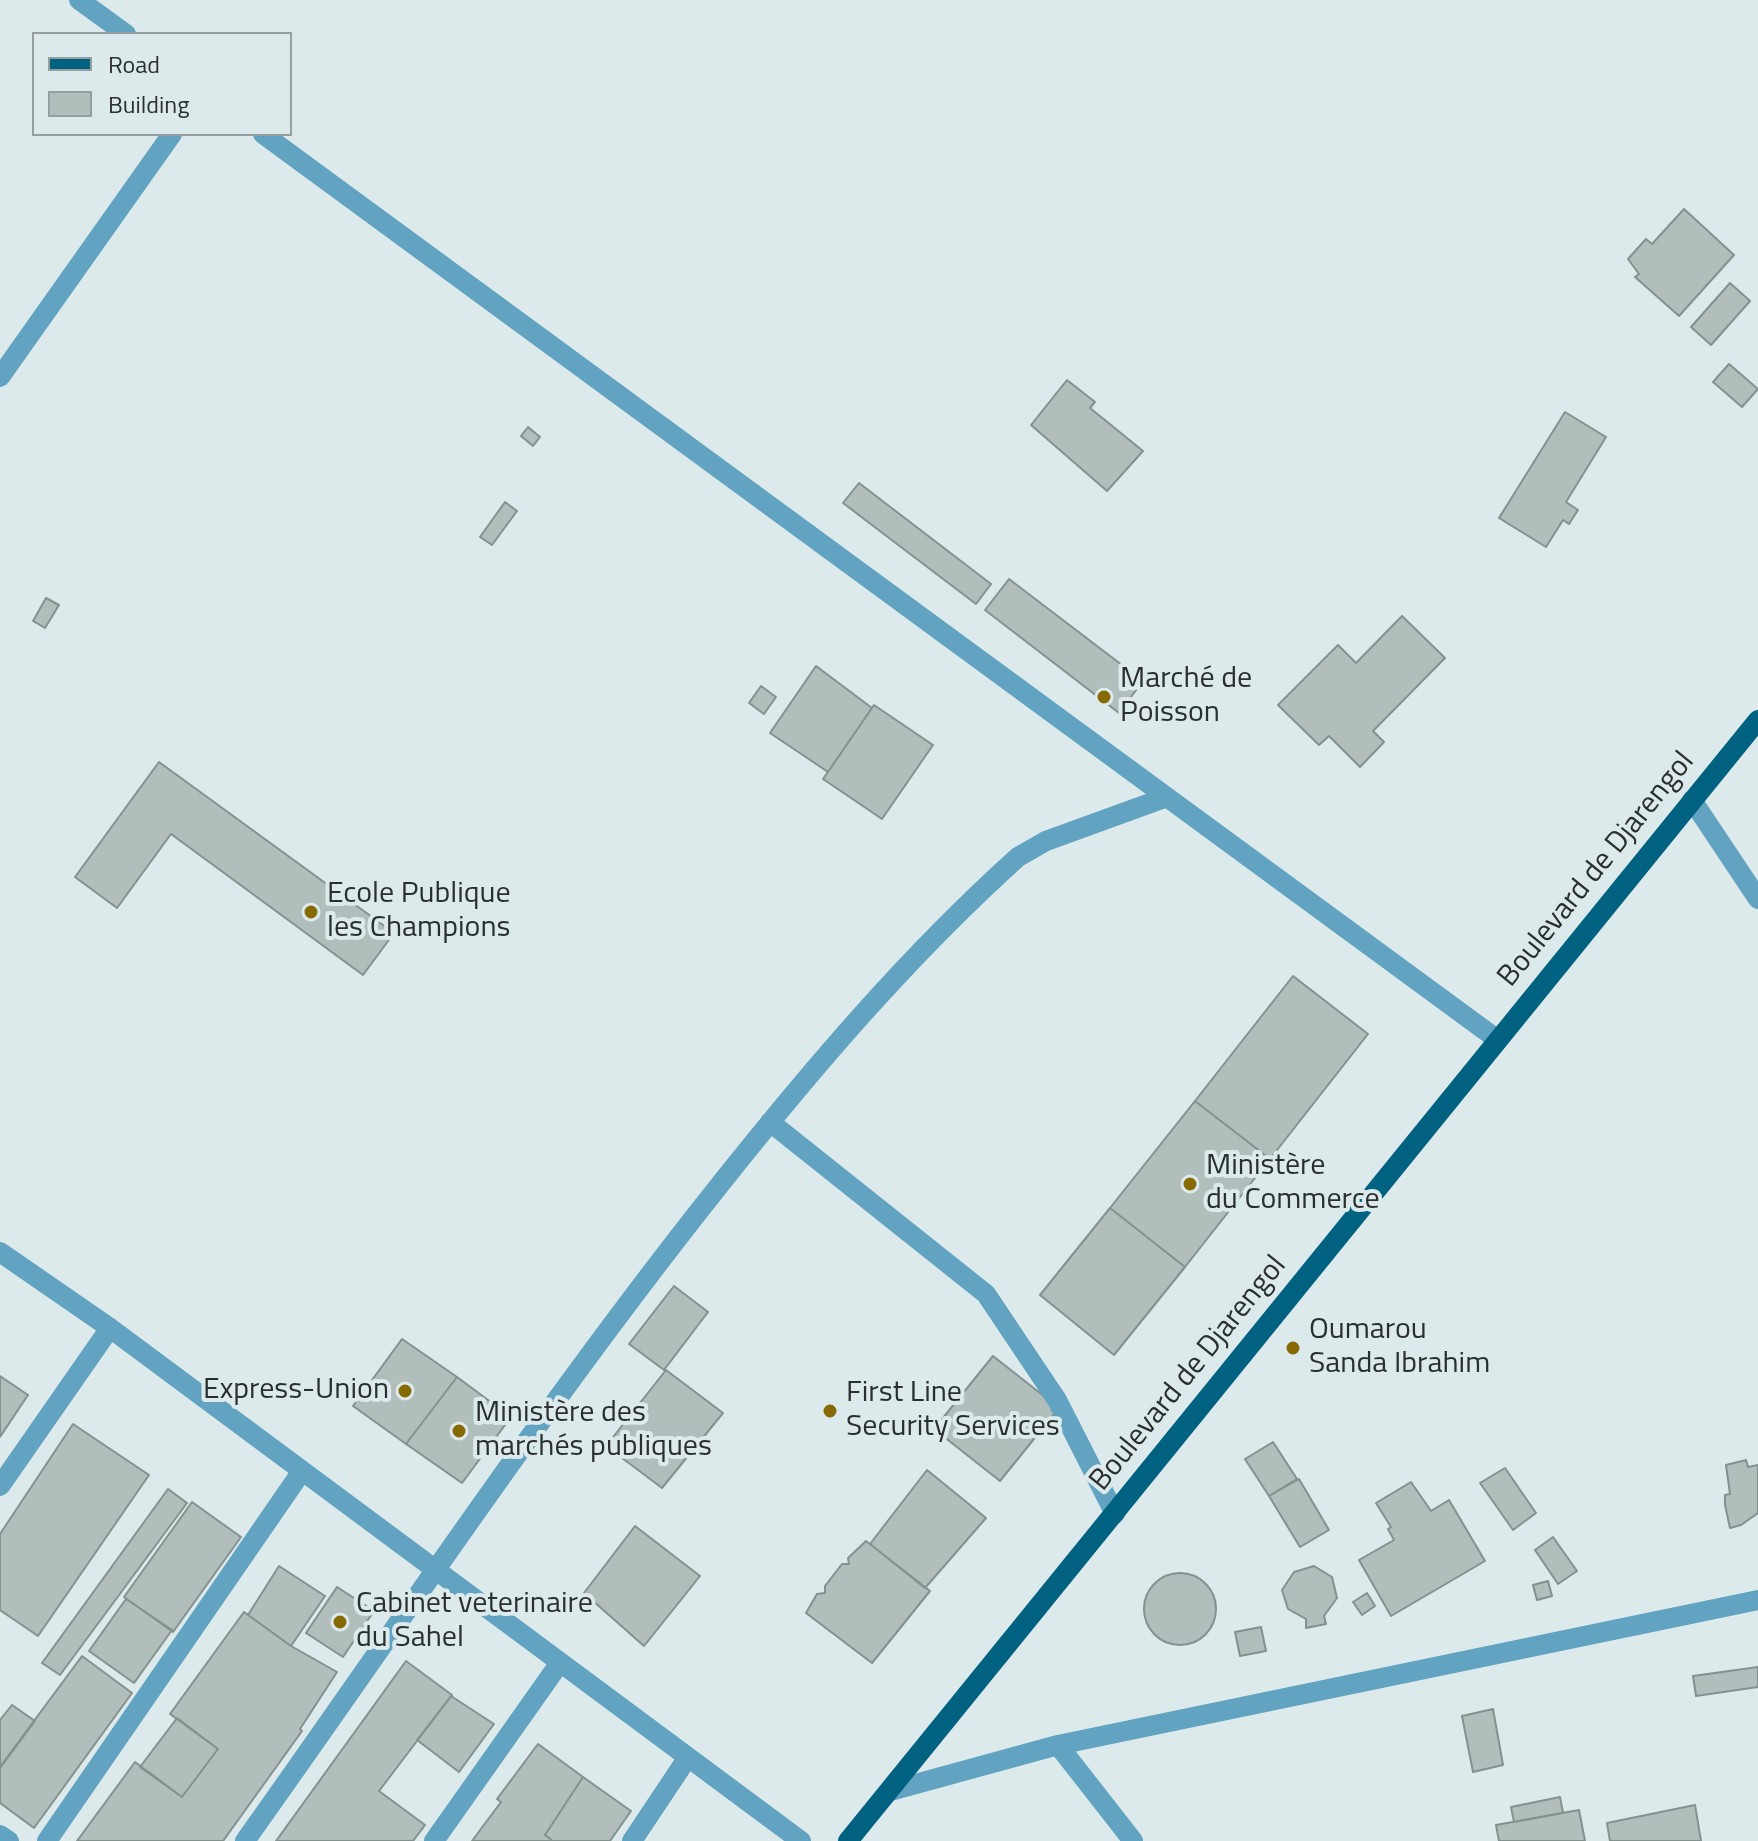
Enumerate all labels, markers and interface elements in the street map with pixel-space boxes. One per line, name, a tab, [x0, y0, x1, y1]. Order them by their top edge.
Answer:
legend	[32, 32, 292, 136]
text: Road	[108, 46, 160, 82]
text: Building	[108, 86, 190, 122]
place label: Marché de Poisson	[1120, 662, 1252, 732]
marker: Marché de Poisson	[1095, 688, 1113, 706]
street label: Boulevard de Djarengol	[1491, 745, 1703, 995]
place label: Ecole Publique les Champions	[327, 877, 511, 948]
marker: Ecole Publique les Champions	[302, 903, 320, 921]
place label: Ministère du Commerce	[1206, 1149, 1380, 1220]
marker: Ministère du Commerce	[1181, 1175, 1199, 1193]
street label: Boulevard de Djarengol	[1083, 1249, 1295, 1499]
place label: Oumarou Sanda Ibrahim	[1309, 1313, 1490, 1384]
marker: Oumarou Sanda Ibrahim	[1284, 1339, 1302, 1357]
place label: Express-Union	[203, 1373, 389, 1409]
place label: First Line Security Services	[846, 1376, 1060, 1446]
marker: Express-Union	[396, 1382, 414, 1400]
place label: Ministère des marchés publiques	[475, 1396, 712, 1466]
marker: First Line Security Services	[821, 1402, 839, 1420]
marker: Ministère des marchés publiques	[450, 1422, 468, 1440]
place label: Cabinet veterinaire du Sahel	[356, 1587, 593, 1658]
marker: Cabinet veterinaire du Sahel	[331, 1613, 349, 1631]

